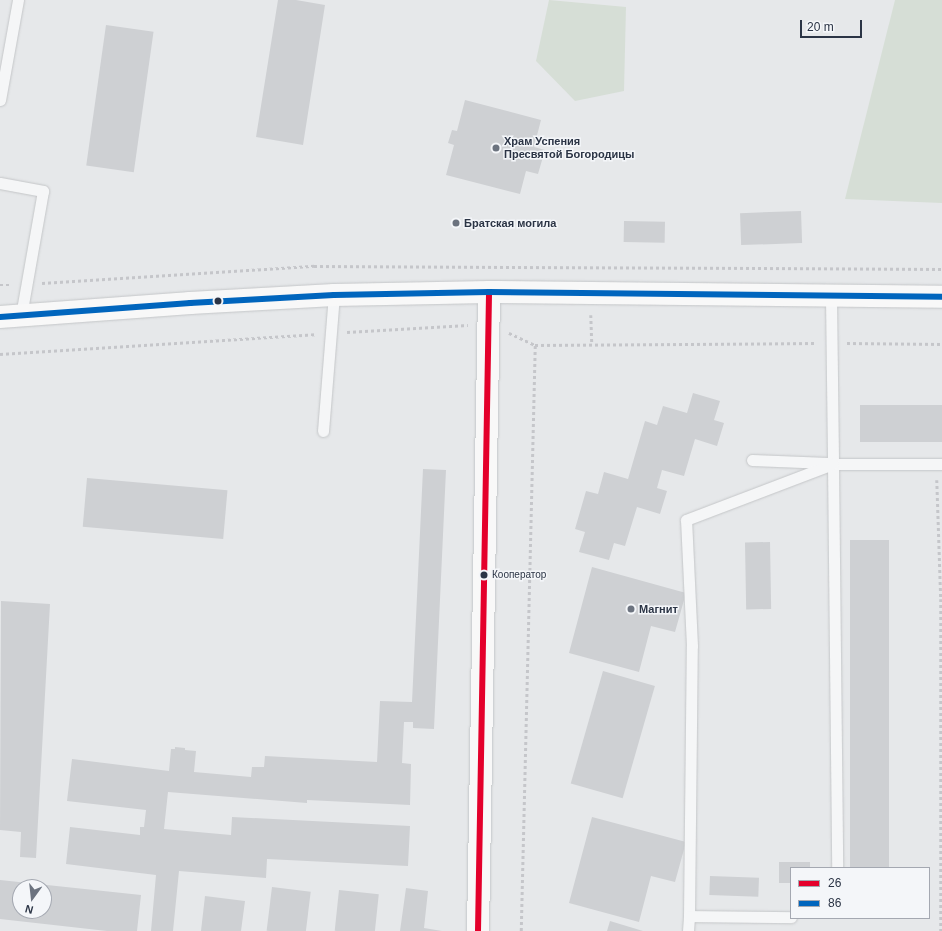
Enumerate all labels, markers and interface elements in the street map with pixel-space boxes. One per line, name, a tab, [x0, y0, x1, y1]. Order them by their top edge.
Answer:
scale bar	[802, 12, 864, 38]
text: 20 m	[807, 20, 834, 34]
place label: Храм Успения Пресвятой Богородицы	[504, 135, 635, 161]
marker: Храм Успения Пресвятой Богородицы	[491, 143, 501, 153]
place label: Братская могила	[464, 216, 556, 230]
marker: Братская могила	[451, 218, 461, 228]
unlabelled marker	[213, 296, 223, 306]
place label: Кооператор	[492, 569, 546, 581]
marker: Кооператор	[479, 570, 489, 580]
place label: Магнит	[639, 602, 678, 616]
marker: Магнит	[626, 604, 636, 614]
legend	[790, 867, 930, 919]
text: 26	[828, 876, 841, 890]
north arrow	[12, 879, 52, 919]
text: 86	[828, 896, 841, 910]
text: N	[24, 903, 35, 916]

